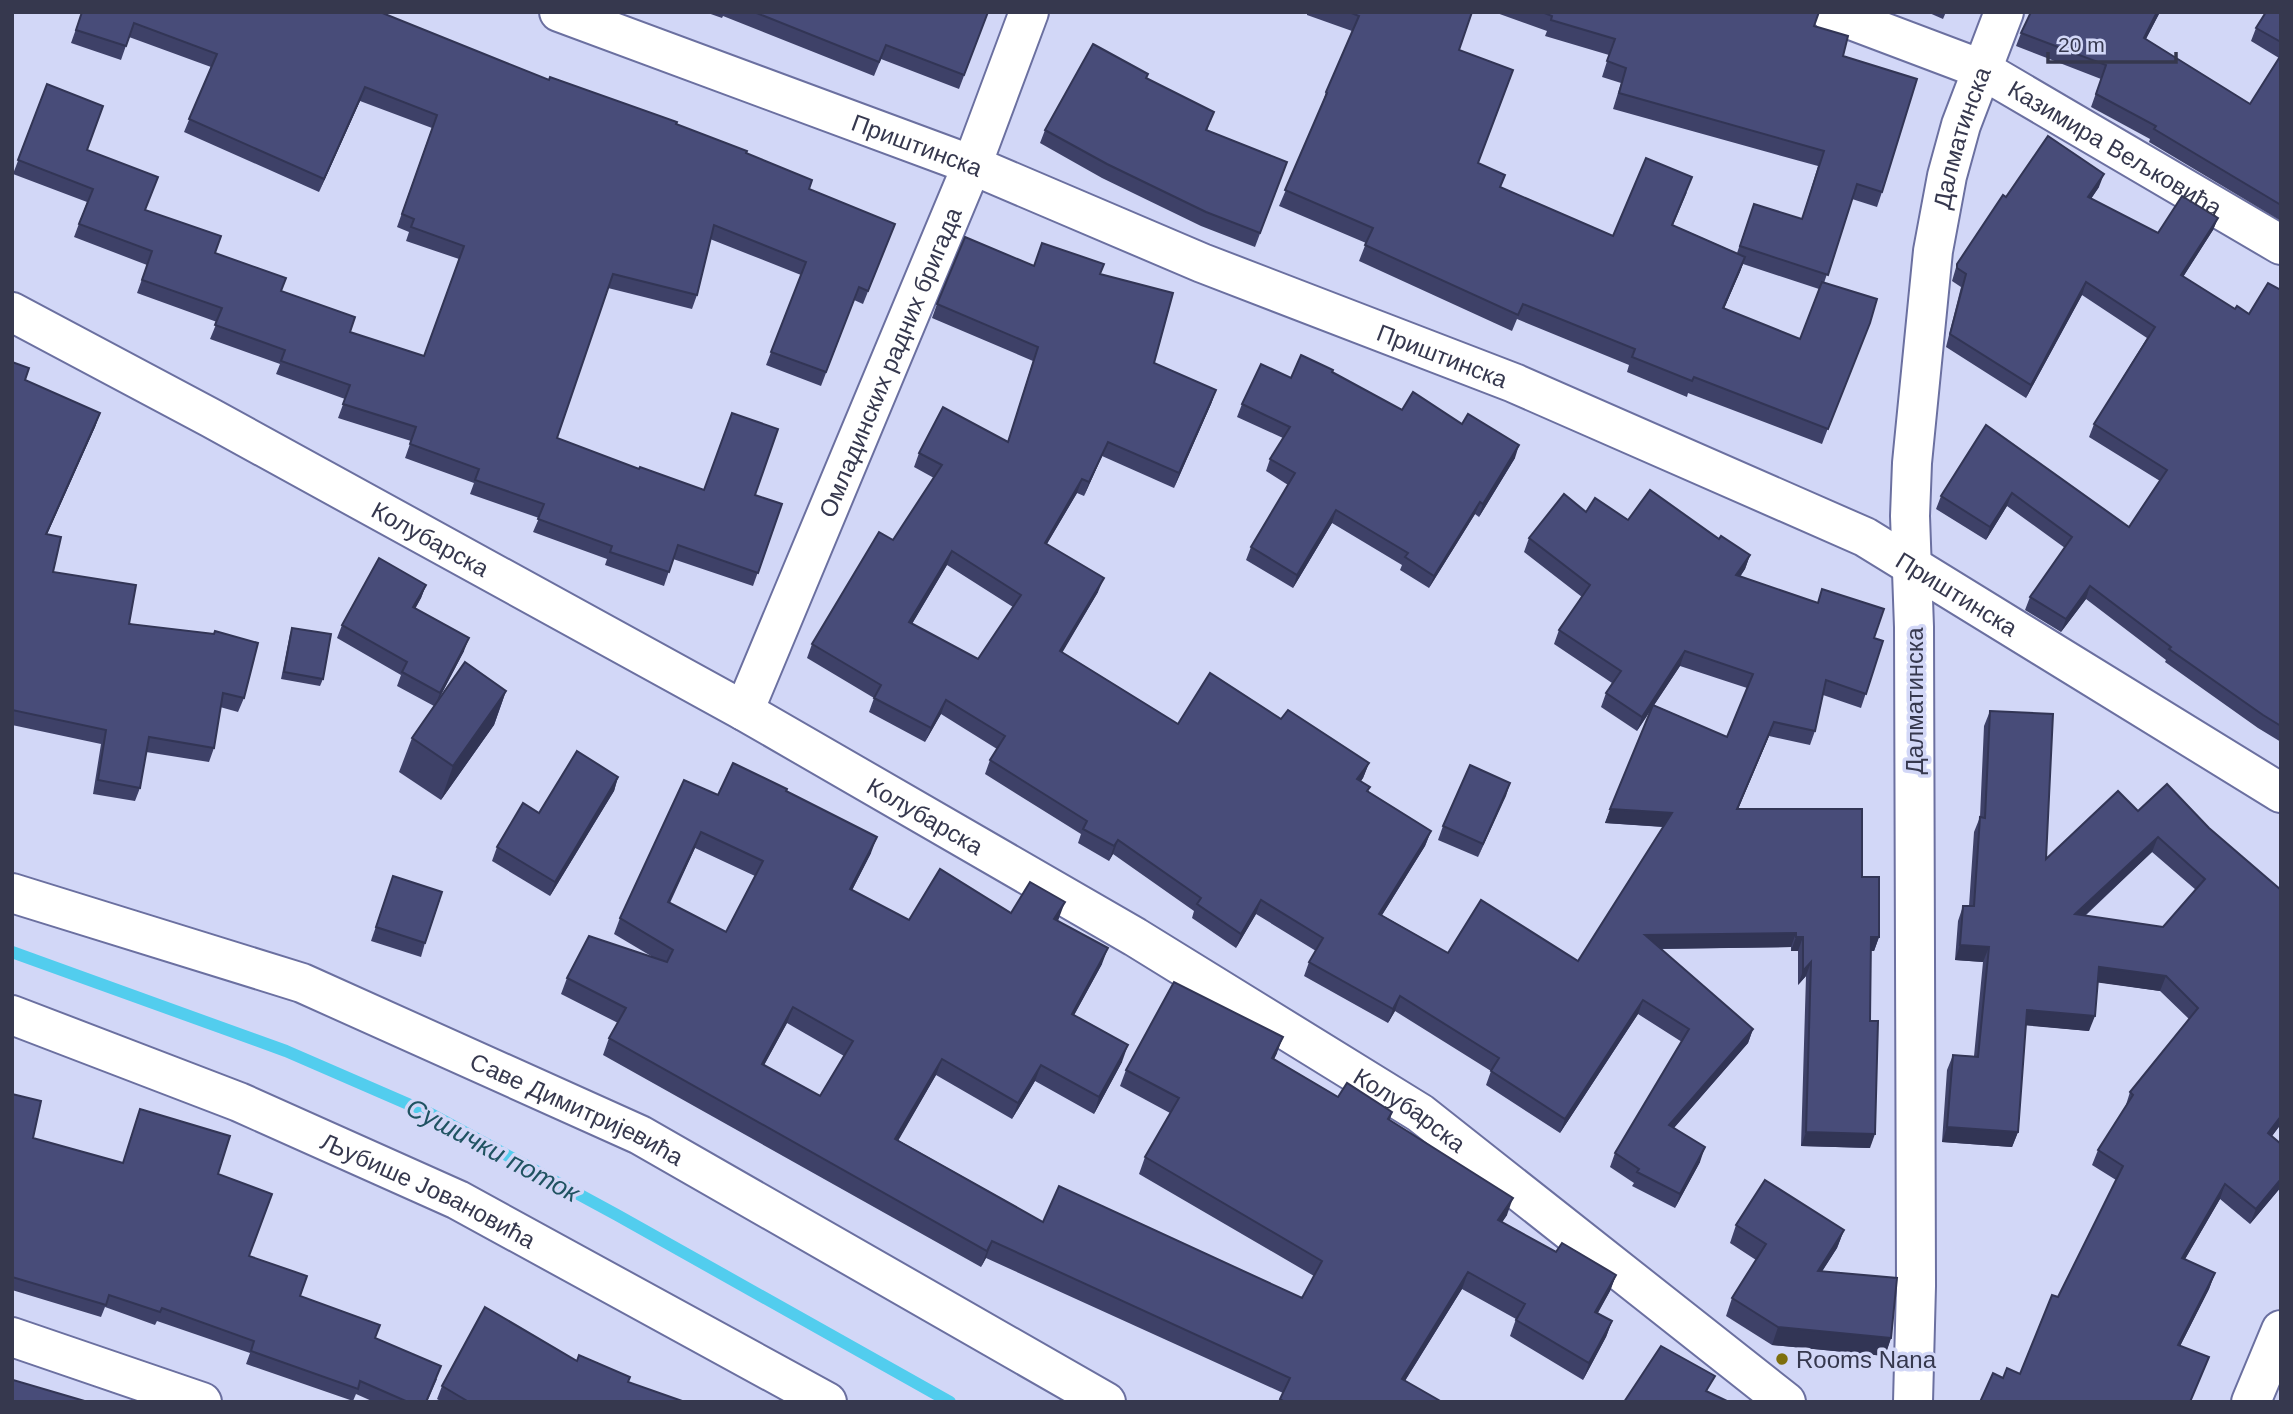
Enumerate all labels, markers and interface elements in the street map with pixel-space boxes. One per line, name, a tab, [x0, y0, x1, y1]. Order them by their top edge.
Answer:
scale bar	[2048, 21, 2176, 65]
text: 20 m	[2058, 33, 2105, 56]
street label: Далматинска	[1928, 62, 1996, 211]
street label: Казимира Вељковића	[2004, 75, 2227, 221]
street label: Приштинска	[848, 108, 987, 182]
street label: Омладинских радних бригада	[813, 203, 967, 521]
street label: Приштинска	[1373, 318, 1512, 393]
street label: Колубарска	[367, 496, 494, 582]
street label: Приштинска	[1891, 546, 2023, 641]
street label: Далматинска	[1901, 627, 1928, 774]
street label: Колубарска	[862, 772, 989, 860]
street label: Саве Димитријевића	[466, 1047, 689, 1171]
street label: Колубарска	[1349, 1062, 1472, 1158]
water label: Сушички поток	[401, 1092, 586, 1209]
street label: Љубише Јовановића	[317, 1127, 541, 1254]
place label: Rooms Nana	[1796, 1346, 1937, 1373]
marker: Rooms Nana	[1774, 1351, 1790, 1367]

